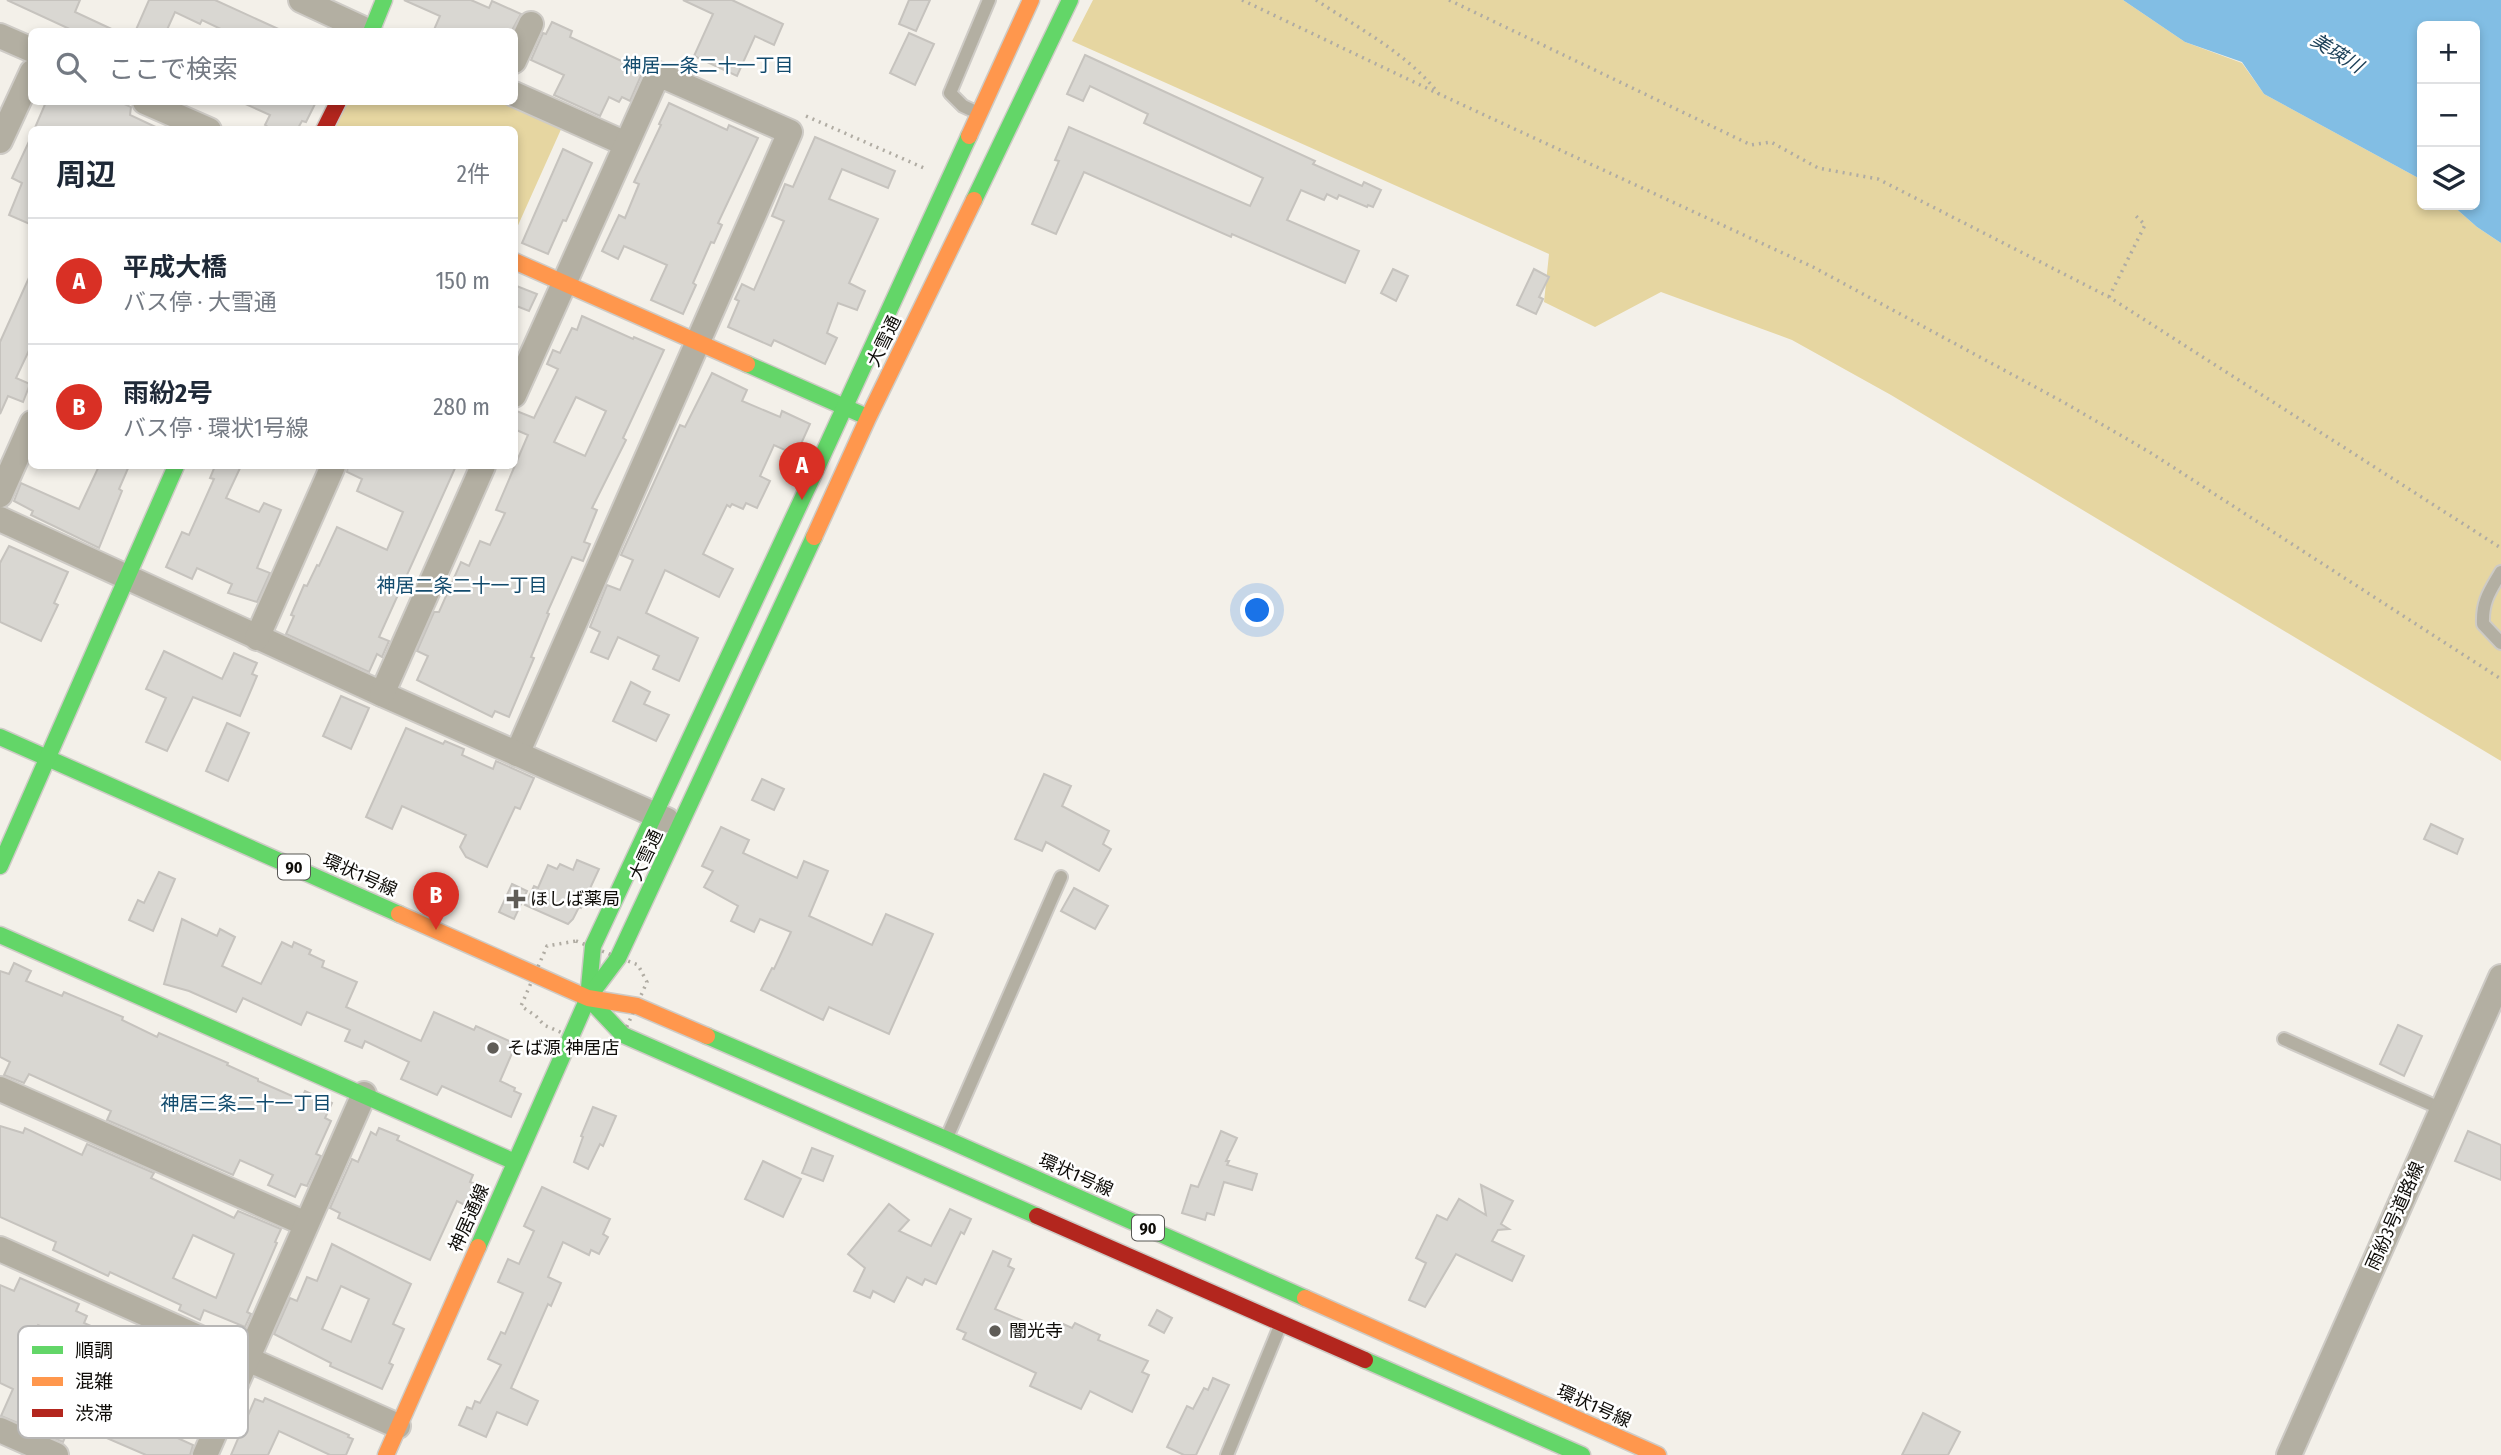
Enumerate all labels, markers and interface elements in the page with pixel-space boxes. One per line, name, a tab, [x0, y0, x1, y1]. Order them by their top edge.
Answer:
map controls	[2417, 21, 2480, 210]
button: +	[2417, 21, 2480, 84]
search box	[28, 28, 518, 105]
water label: 美瑛川	[2307, 28, 2369, 79]
icon: search	[52, 48, 90, 86]
text: ここで検索	[108, 54, 238, 85]
district label: 神居一条二十一丁目	[622, 54, 794, 77]
button: −	[2417, 84, 2480, 147]
button: layers	[2417, 147, 2480, 210]
text: 周辺	[56, 157, 116, 193]
text: 2件	[457, 160, 490, 188]
text: 平成大橋	[123, 252, 227, 283]
text: A	[73, 267, 85, 295]
text: 150 m	[435, 267, 490, 295]
text: バス停 · 大雪通	[123, 288, 277, 316]
street label: 大雪通	[862, 312, 906, 370]
text: 雨紛2号	[123, 378, 213, 409]
text: B	[73, 393, 85, 421]
text: 280 m	[433, 393, 490, 421]
text: バス停 · 環状1号線	[123, 414, 309, 442]
pin: A	[779, 442, 825, 500]
district label: 神居二条二十一丁目	[376, 574, 548, 597]
your location	[1240, 593, 1274, 627]
street label: 大雪通	[625, 826, 667, 884]
street label: 環状1号線	[319, 849, 401, 901]
road number: 90	[278, 854, 310, 880]
pin: B	[413, 872, 459, 930]
place label: ほしば薬局	[530, 888, 620, 910]
marker: ほしば薬局	[508, 891, 524, 907]
place label: そば源 神居店	[507, 1037, 619, 1059]
marker: そば源 神居店	[485, 1040, 501, 1056]
district label: 神居三条二十一丁目	[160, 1092, 332, 1115]
street label: 環状1号線	[1035, 1149, 1117, 1201]
street label: 雨紛3号道路線	[2361, 1158, 2429, 1274]
street label: 神居通線	[444, 1181, 494, 1255]
road number: 90	[1132, 1216, 1164, 1240]
place label: 闇光寺	[1009, 1320, 1063, 1342]
marker: 闇光寺	[987, 1323, 1003, 1339]
legend	[18, 1326, 248, 1438]
text: 順調	[75, 1339, 113, 1362]
text: 混雑	[75, 1370, 113, 1393]
street label: 環状1号線	[1553, 1380, 1635, 1432]
text: 渋滞	[75, 1402, 113, 1425]

